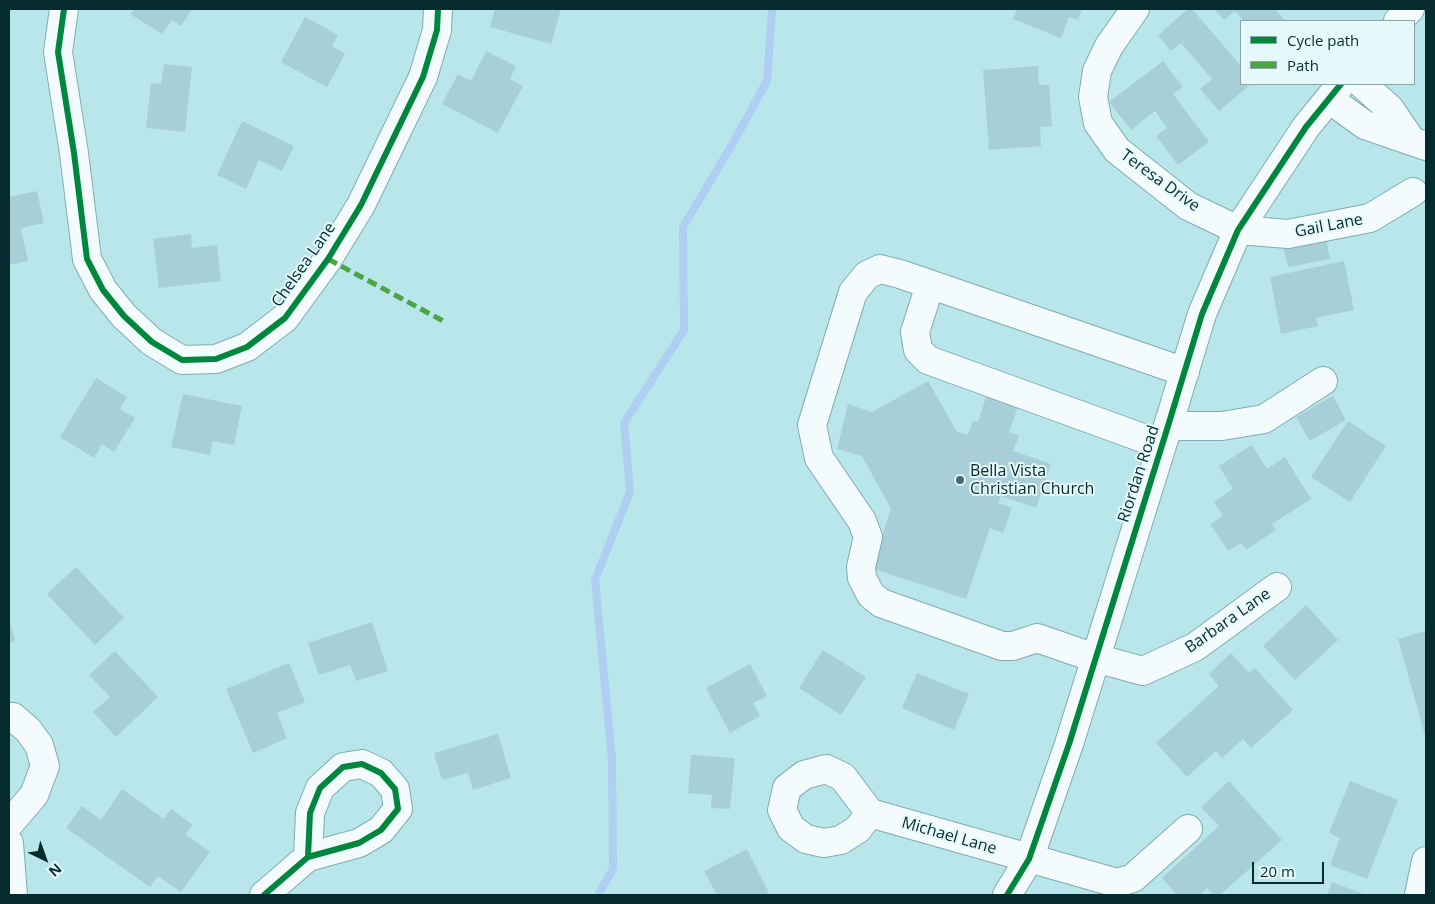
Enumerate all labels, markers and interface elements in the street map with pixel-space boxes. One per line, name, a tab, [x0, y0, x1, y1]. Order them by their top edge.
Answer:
legend	[1240, 20, 1415, 85]
text: Cycle path	[1287, 30, 1359, 50]
text: Path	[1287, 55, 1319, 75]
street label: Teresa Drive	[1117, 146, 1203, 216]
street label: Gail Lane	[1293, 210, 1365, 242]
street label: Chelsea Lane	[268, 219, 340, 311]
street label: Riordan Road	[1114, 423, 1164, 525]
place label: Bella Vista Christian Church	[970, 461, 1094, 499]
marker: Bella Vista Christian Church	[954, 474, 966, 486]
street label: Barbara Lane	[1182, 584, 1274, 658]
street label: Michael Lane	[899, 813, 999, 859]
north arrow	[20, 834, 70, 884]
scale bar	[1255, 852, 1328, 884]
text: N	[45, 860, 66, 881]
text: 20 m	[1260, 861, 1295, 881]

